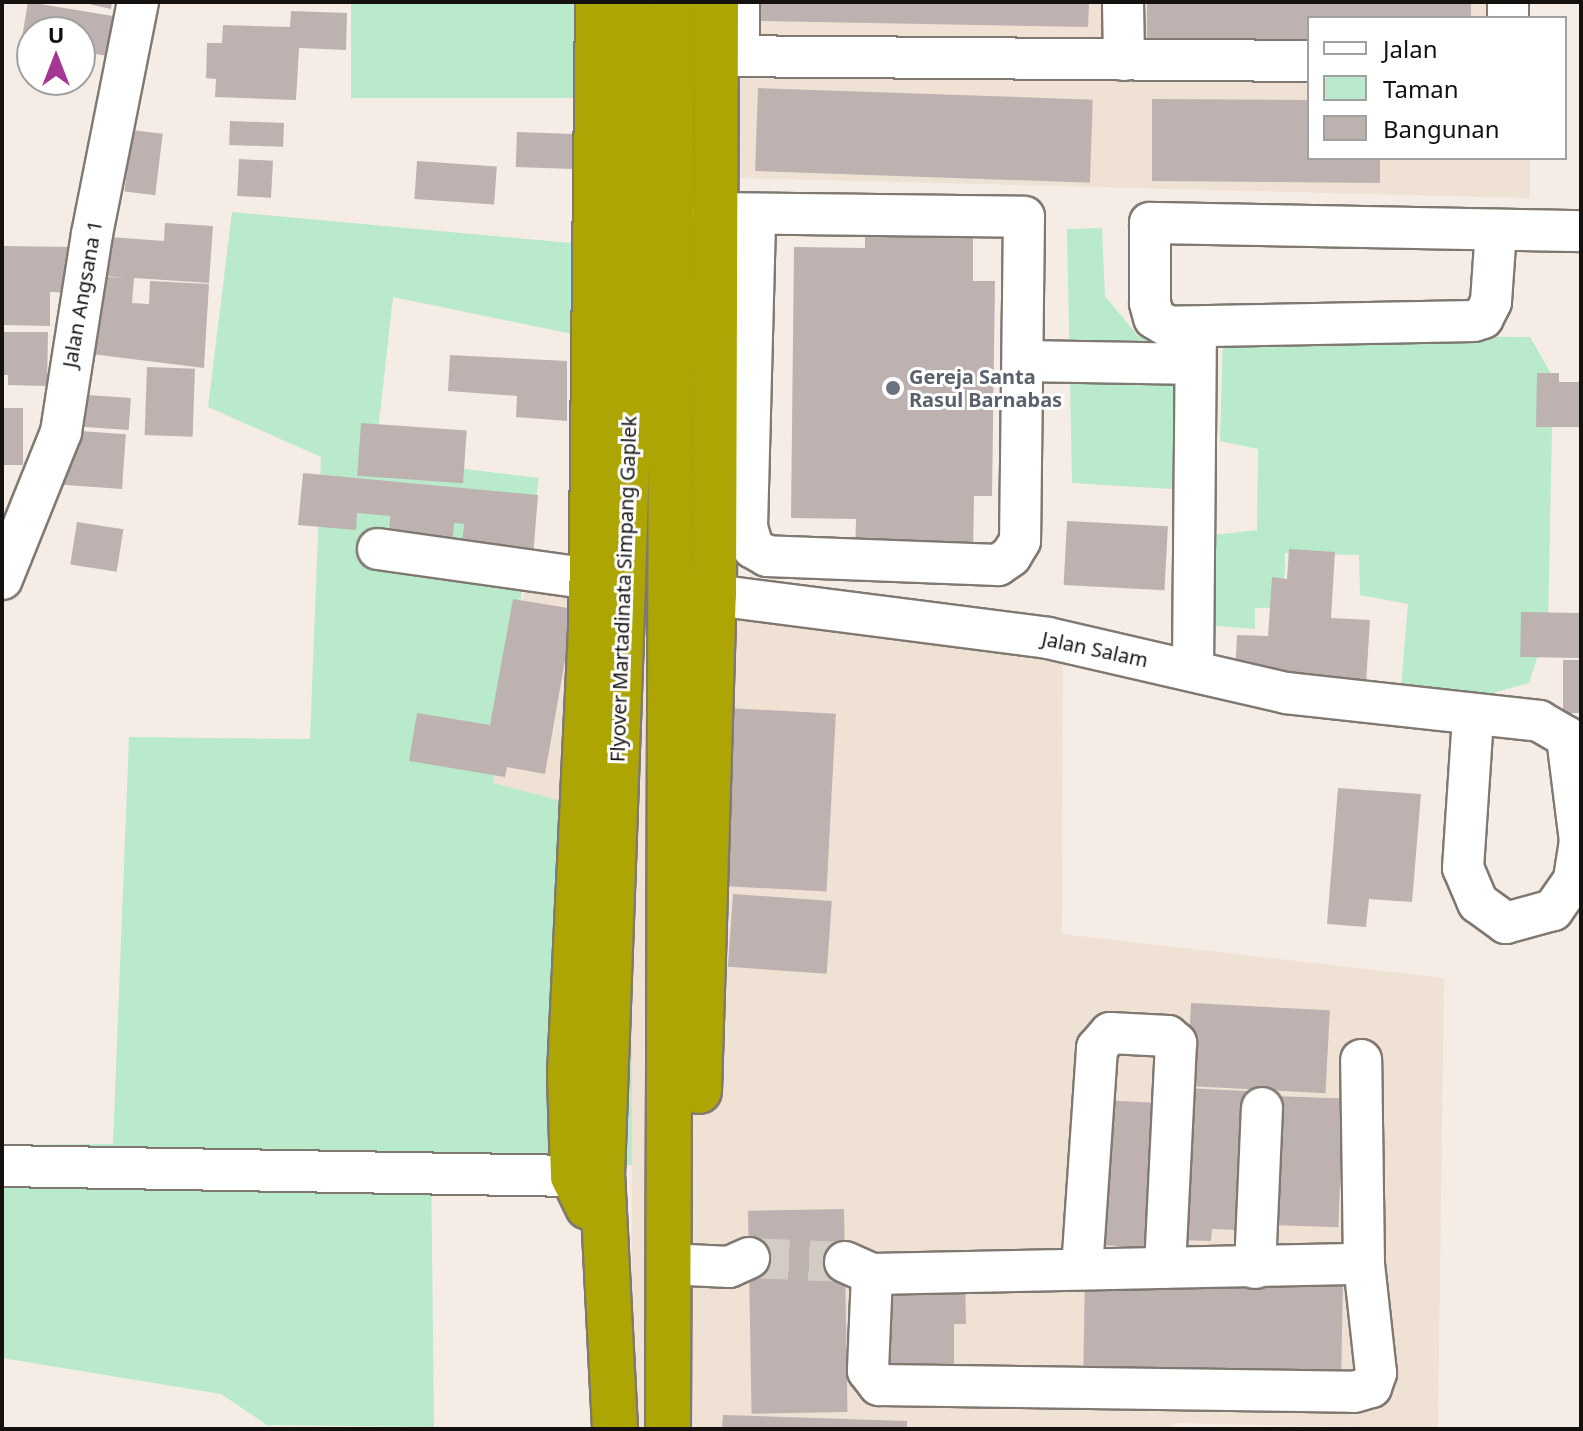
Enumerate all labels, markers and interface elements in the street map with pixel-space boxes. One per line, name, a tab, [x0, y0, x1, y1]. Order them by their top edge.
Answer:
north arrow	[16, 16, 96, 96]
legend	[1307, 16, 1567, 160]
text: U	[48, 19, 64, 49]
text: Jalan	[1383, 32, 1438, 65]
text: Taman	[1383, 72, 1459, 105]
text: Bangunan	[1383, 112, 1500, 145]
street label: Jalan Angsana 1	[57, 219, 107, 369]
place label: Gereja Santa Rasul Barnabas	[909, 364, 1062, 411]
marker: Gereja Santa Rasul Barnabas	[884, 379, 902, 397]
street label: Flyover Martadinata Simpang Gaplek	[605, 415, 641, 763]
street label: Jalan Salam	[1040, 626, 1150, 672]

